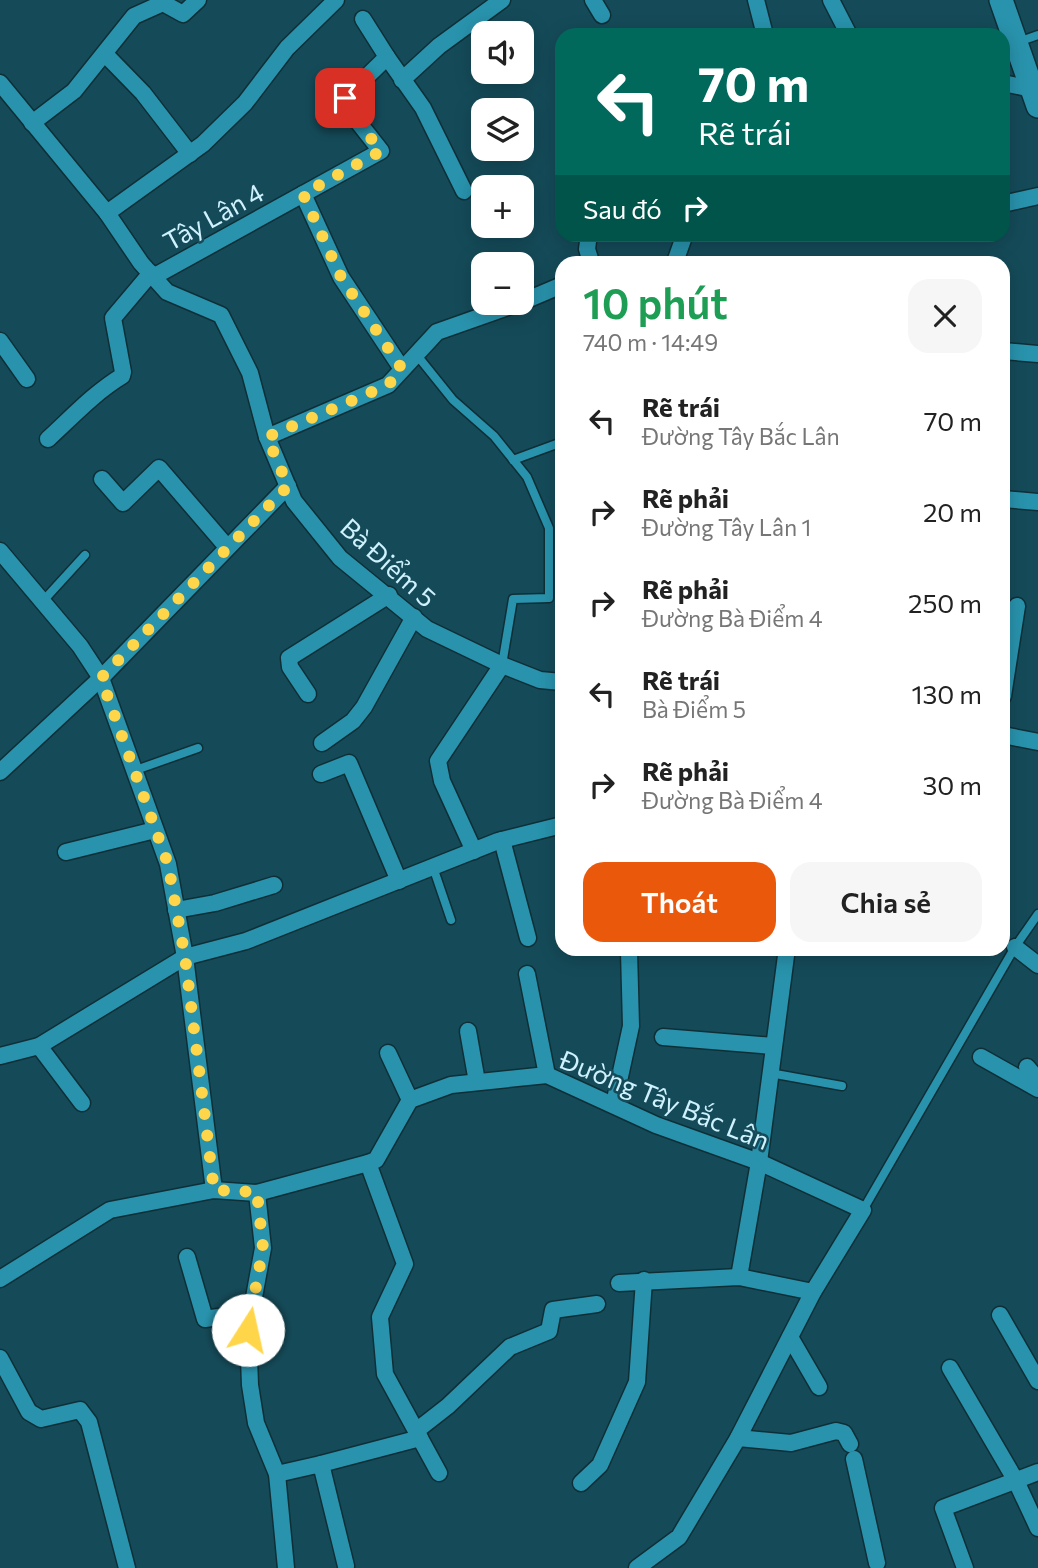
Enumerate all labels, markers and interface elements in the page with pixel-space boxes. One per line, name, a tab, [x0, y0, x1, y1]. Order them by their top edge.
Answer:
map controls	[471, 21, 534, 315]
button: sound	[471, 21, 534, 84]
text: 70 m	[698, 52, 809, 112]
icon: left	[583, 56, 674, 147]
pin	[315, 68, 375, 128]
icon: arrive	[326, 79, 364, 117]
button: layers	[471, 98, 534, 161]
text: Rẽ trái	[698, 112, 792, 152]
button: +	[471, 175, 534, 238]
street label: Tây Lân 4	[157, 176, 269, 256]
icon: right	[676, 189, 714, 227]
text: Sau đó	[583, 193, 662, 224]
button: −	[471, 252, 534, 315]
text: 10 phút	[583, 276, 728, 328]
button: close	[908, 279, 982, 353]
text: 740 m · 14:49	[583, 328, 718, 356]
text: Rẽ trái	[642, 391, 720, 422]
icon: left	[583, 402, 621, 440]
text: 70 m	[924, 405, 982, 436]
text: Đường Tây Bắc Lân	[642, 422, 840, 450]
text: Rẽ phải	[642, 482, 729, 513]
icon: right	[583, 493, 621, 531]
text: 20 m	[923, 496, 982, 527]
street label: Bà Điểm 5	[335, 511, 443, 613]
text: Đường Tây Lân 1	[642, 513, 811, 541]
text: Rẽ phải	[642, 573, 729, 604]
icon: right	[583, 584, 621, 622]
text: 250 m	[908, 587, 982, 618]
text: Đường Bà Điểm 4	[642, 604, 823, 632]
text: Rẽ trái	[642, 664, 720, 695]
icon: left	[583, 675, 621, 713]
text: 130 m	[911, 678, 982, 709]
text: Bà Điểm 5	[642, 695, 746, 723]
text: Rẽ phải	[642, 755, 729, 786]
icon: right	[583, 766, 621, 804]
text: 30 m	[923, 769, 982, 800]
text: Đường Bà Điểm 4	[642, 786, 823, 814]
button: Thoát	[583, 862, 776, 942]
button: Chia sẻ	[790, 862, 982, 942]
street label: Đường Tây Bắc Lân	[555, 1042, 774, 1155]
position arrow	[211, 1293, 285, 1367]

